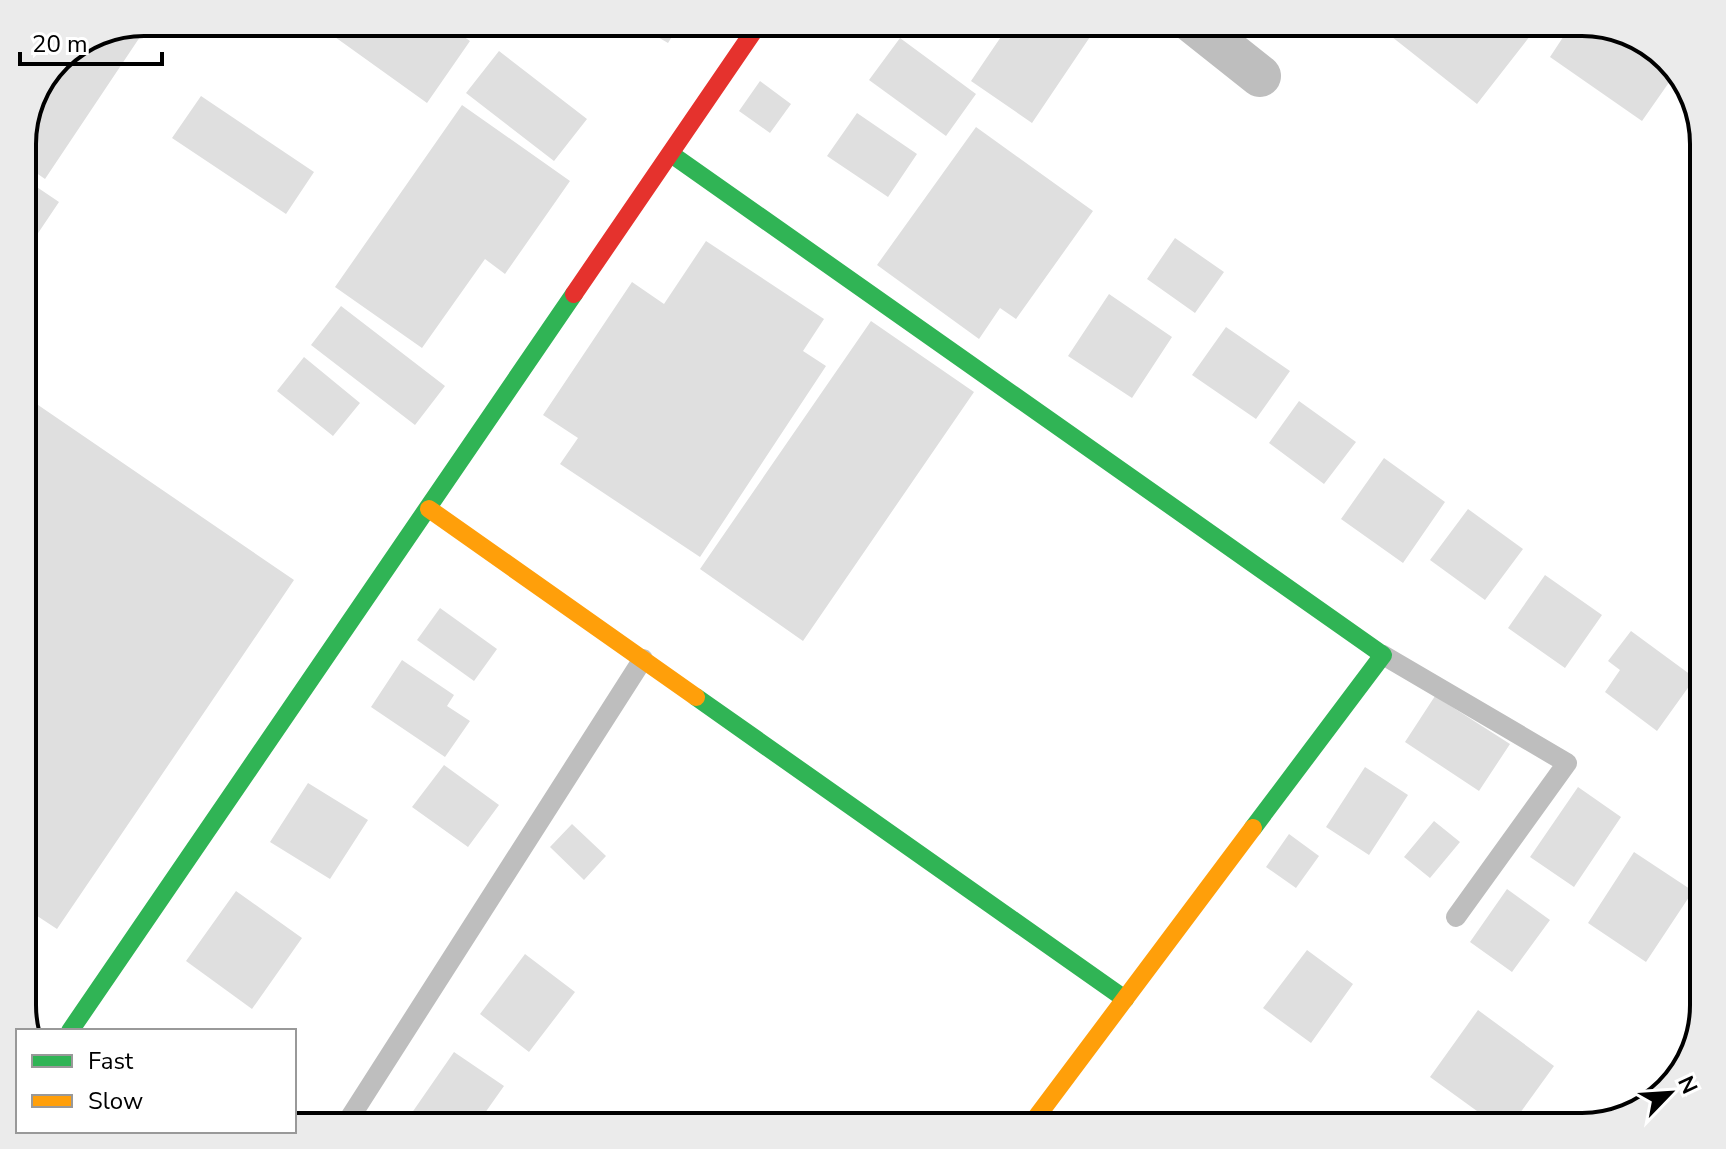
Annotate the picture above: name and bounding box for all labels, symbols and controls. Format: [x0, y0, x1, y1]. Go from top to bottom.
scale bar [20, 16, 162, 66]
text: 20 m [32, 28, 88, 60]
legend [16, 1029, 296, 1133]
text: Fast [88, 1045, 134, 1077]
north arrow [1630, 1053, 1710, 1133]
text: N [1670, 1071, 1704, 1099]
text: Slow [88, 1085, 143, 1117]

